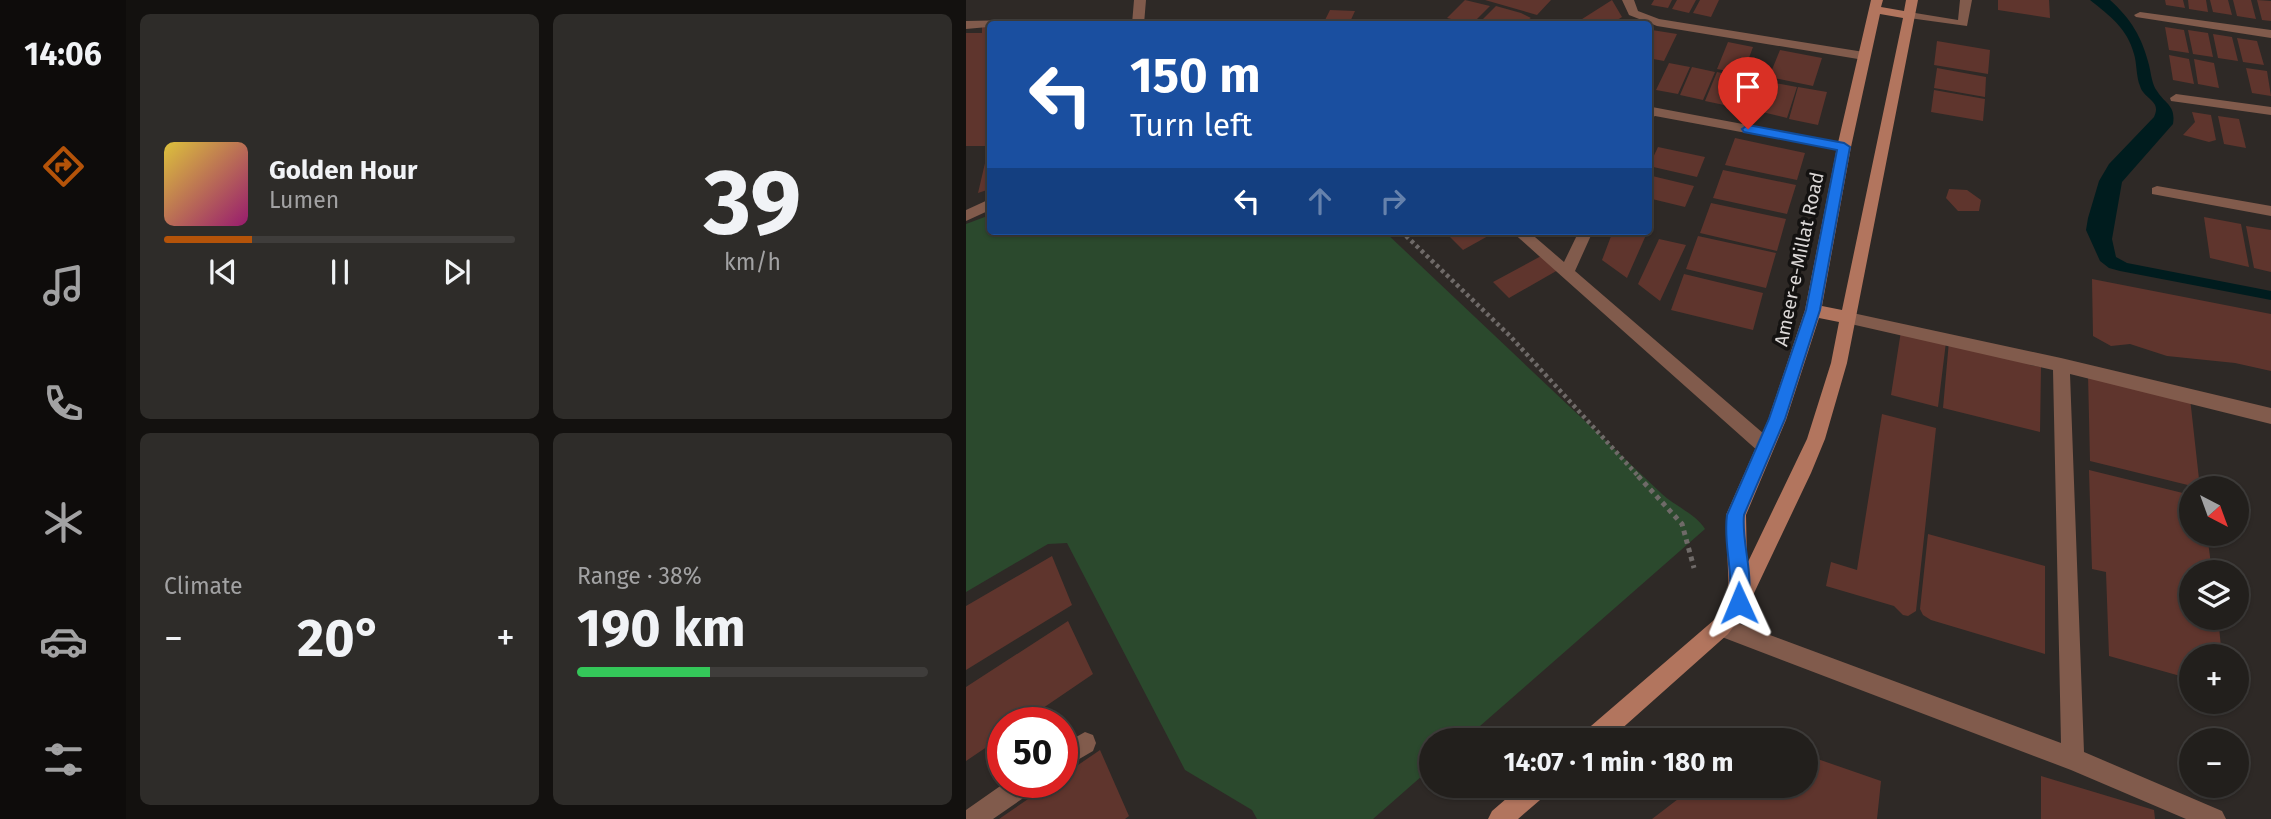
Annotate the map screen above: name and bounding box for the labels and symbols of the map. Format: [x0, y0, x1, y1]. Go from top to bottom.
pin [1718, 57, 1778, 129]
street label: Ameer-e-Millat Road [1769, 170, 1829, 348]
north arrow [2179, 476, 2249, 546]
position arrow [1702, 566, 1776, 640]
speed limit sign: 50 [987, 707, 1078, 798]

